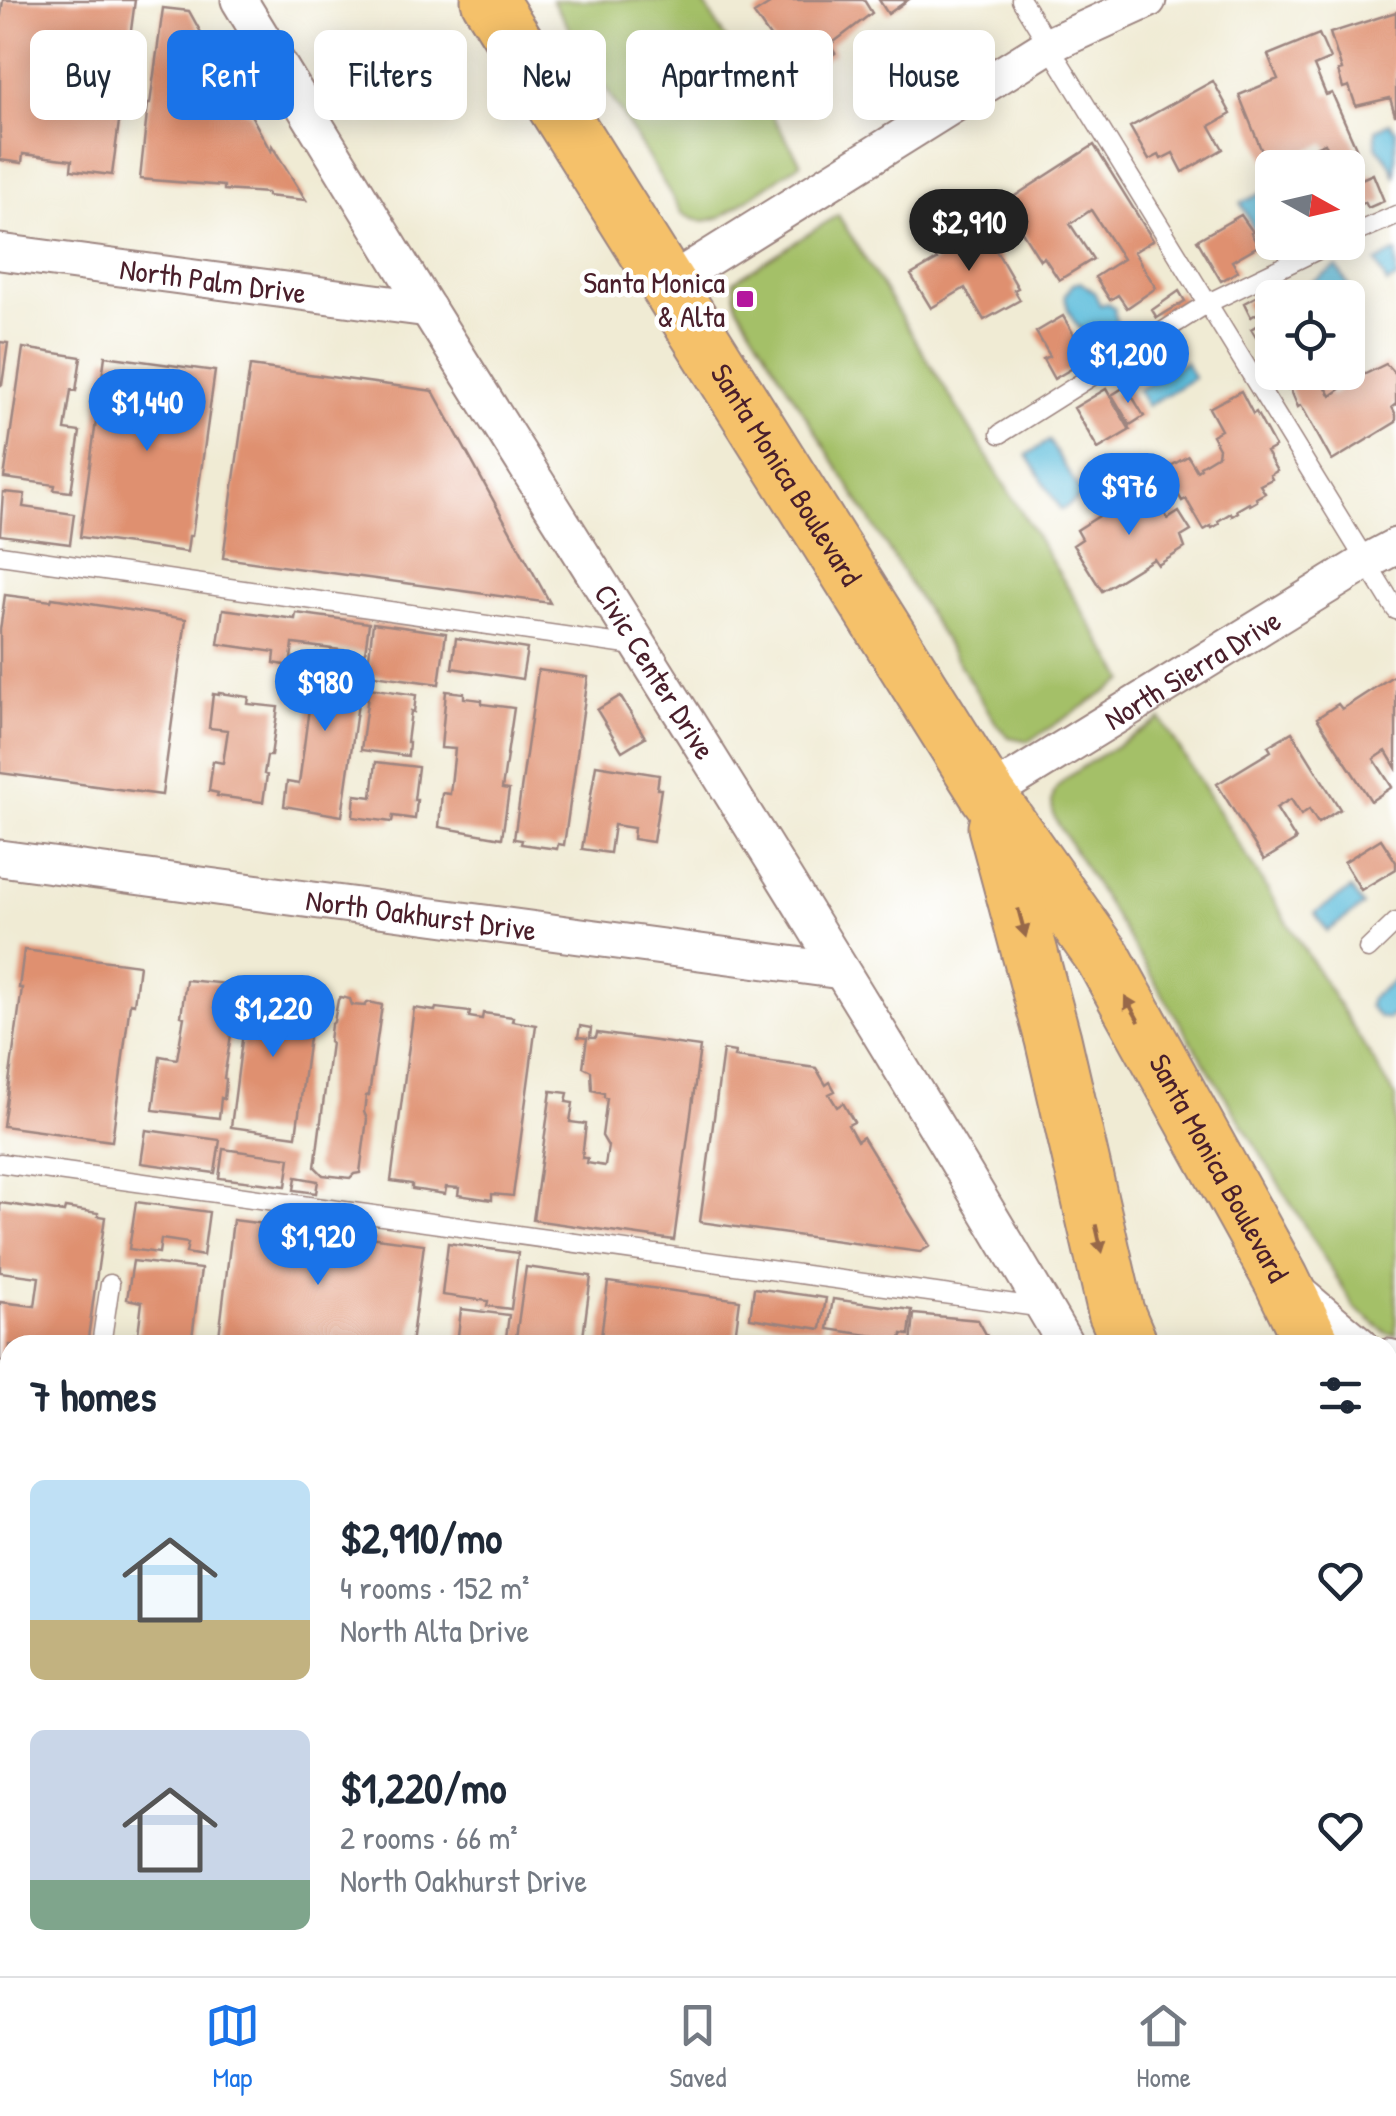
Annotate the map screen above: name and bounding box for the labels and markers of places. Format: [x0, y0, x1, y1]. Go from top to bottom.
pin: $2,910 [888, 189, 1050, 274]
place label: Santa Monica & Alta [583, 262, 725, 336]
marker: Santa Monica & Alta [734, 288, 756, 310]
pin: $1,200 [1047, 321, 1209, 406]
pin: $1,440 [66, 369, 228, 454]
pin: $976 [1070, 453, 1188, 538]
pin: $980 [266, 649, 384, 734]
pin: $1,220 [192, 975, 354, 1060]
pin: $1,920 [237, 1203, 399, 1288]

